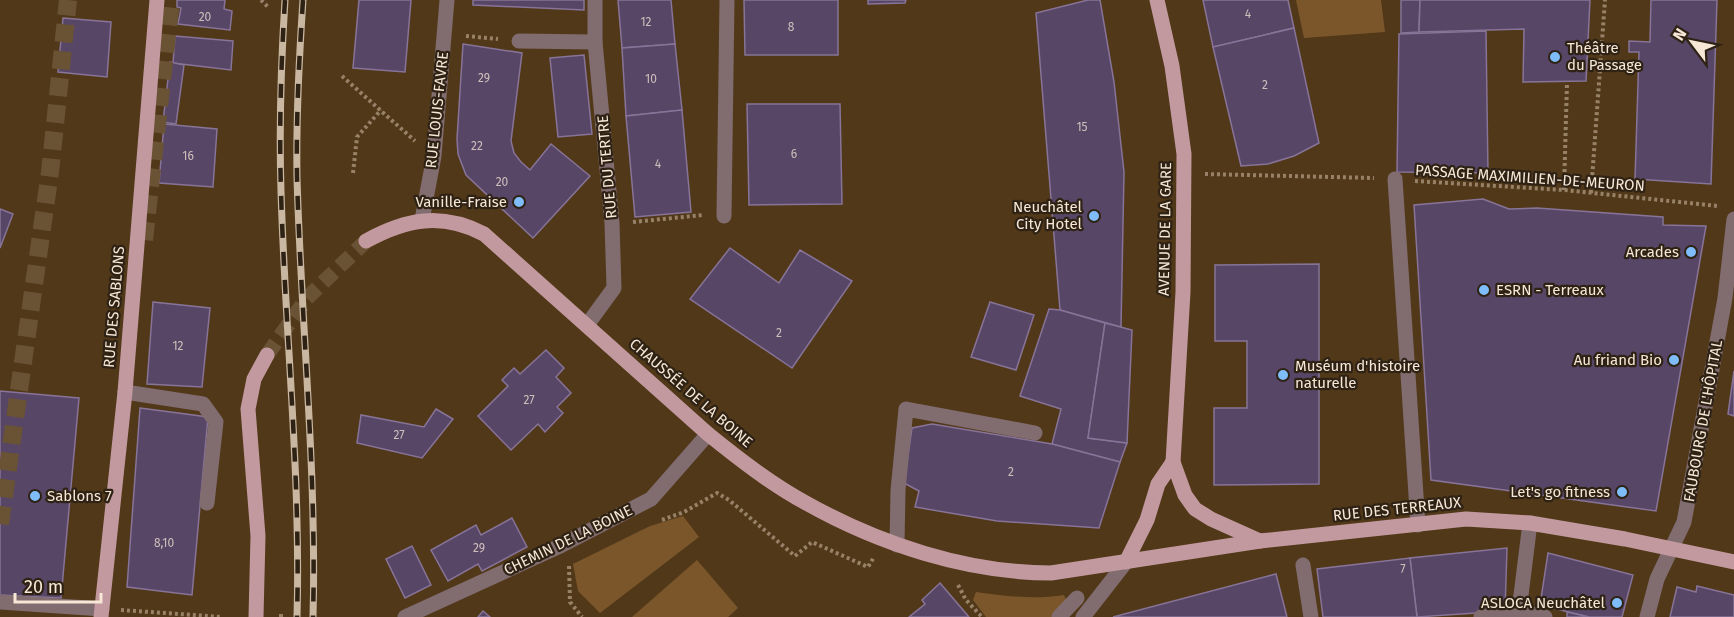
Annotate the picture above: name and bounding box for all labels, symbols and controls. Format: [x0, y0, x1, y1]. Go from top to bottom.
house number: 4 [1245, 7, 1252, 21]
house number: 20 [199, 10, 212, 24]
north arrow [1662, 12, 1722, 72]
house number: 12 [640, 15, 652, 29]
house number: 8 [788, 20, 795, 34]
text: N [1669, 25, 1691, 44]
place label: Théâtre du Passage [1567, 39, 1642, 74]
marker: Théâtre du Passage [1548, 50, 1562, 64]
street label: RUE LOUIS-FAVRE [422, 51, 452, 169]
house number: 29 [478, 71, 490, 85]
house number: 10 [645, 72, 657, 86]
house number: 2 [1262, 78, 1268, 92]
street label: RUE DU TERTRE [594, 114, 620, 220]
house number: 15 [1076, 120, 1088, 134]
house number: 22 [471, 139, 483, 153]
house number: 6 [791, 147, 797, 161]
house number: 16 [182, 149, 194, 163]
house number: 4 [655, 157, 662, 171]
street label: PASSAGE MAXIMILIEN-DE-MEURON [1415, 161, 1645, 195]
street label: AVENUE DE LA GARE [1155, 162, 1175, 296]
house number: 20 [496, 175, 509, 189]
place label: Vanille-Fraise [415, 193, 507, 211]
marker: Vanille-Fraise [512, 195, 526, 209]
place label: Neuchâtel City Hotel [1013, 198, 1083, 233]
marker: Neuchâtel City Hotel [1087, 209, 1101, 223]
place label: Arcades [1626, 243, 1679, 261]
street label: RUE DES SABLONS [100, 245, 128, 369]
marker: Arcades [1684, 245, 1698, 259]
place label: ESRN - Terreaux [1496, 281, 1605, 299]
marker: ESRN - Terreaux [1477, 283, 1491, 297]
house number: 2 [776, 326, 782, 340]
street label: CHAUSSÉE DE LA BOINE [626, 335, 756, 451]
street label: FAUBOURG DE L'HÔPITAL [1680, 338, 1726, 504]
house number: 12 [172, 339, 184, 353]
place label: Au friand Bio [1574, 351, 1662, 369]
marker: Au friand Bio [1667, 353, 1681, 367]
place label: Muséum d'histoire naturelle [1295, 357, 1420, 392]
marker: Muséum d'histoire naturelle [1276, 368, 1290, 382]
house number: 27 [523, 393, 535, 407]
house number: 27 [393, 428, 405, 442]
house number: 2 [1008, 465, 1014, 479]
place label: Let's go fitness [1510, 483, 1610, 501]
marker: Let's go fitness [1615, 485, 1629, 499]
place label: Sablons 7 [47, 487, 112, 505]
marker: Sablons 7 [28, 489, 42, 503]
street label: RUE DES TERREAUX [1332, 493, 1463, 525]
street label: CHEMIN DE LA BOINE [501, 501, 635, 579]
house number: 8,10 [154, 536, 174, 550]
house number: 29 [473, 541, 485, 555]
house number: 7 [1400, 562, 1406, 576]
scale bar [15, 566, 100, 604]
text: 20 m [24, 576, 63, 598]
place label: ASLOCA Neuchâtel [1481, 594, 1606, 612]
marker: ASLOCA Neuchâtel [1610, 596, 1624, 610]

